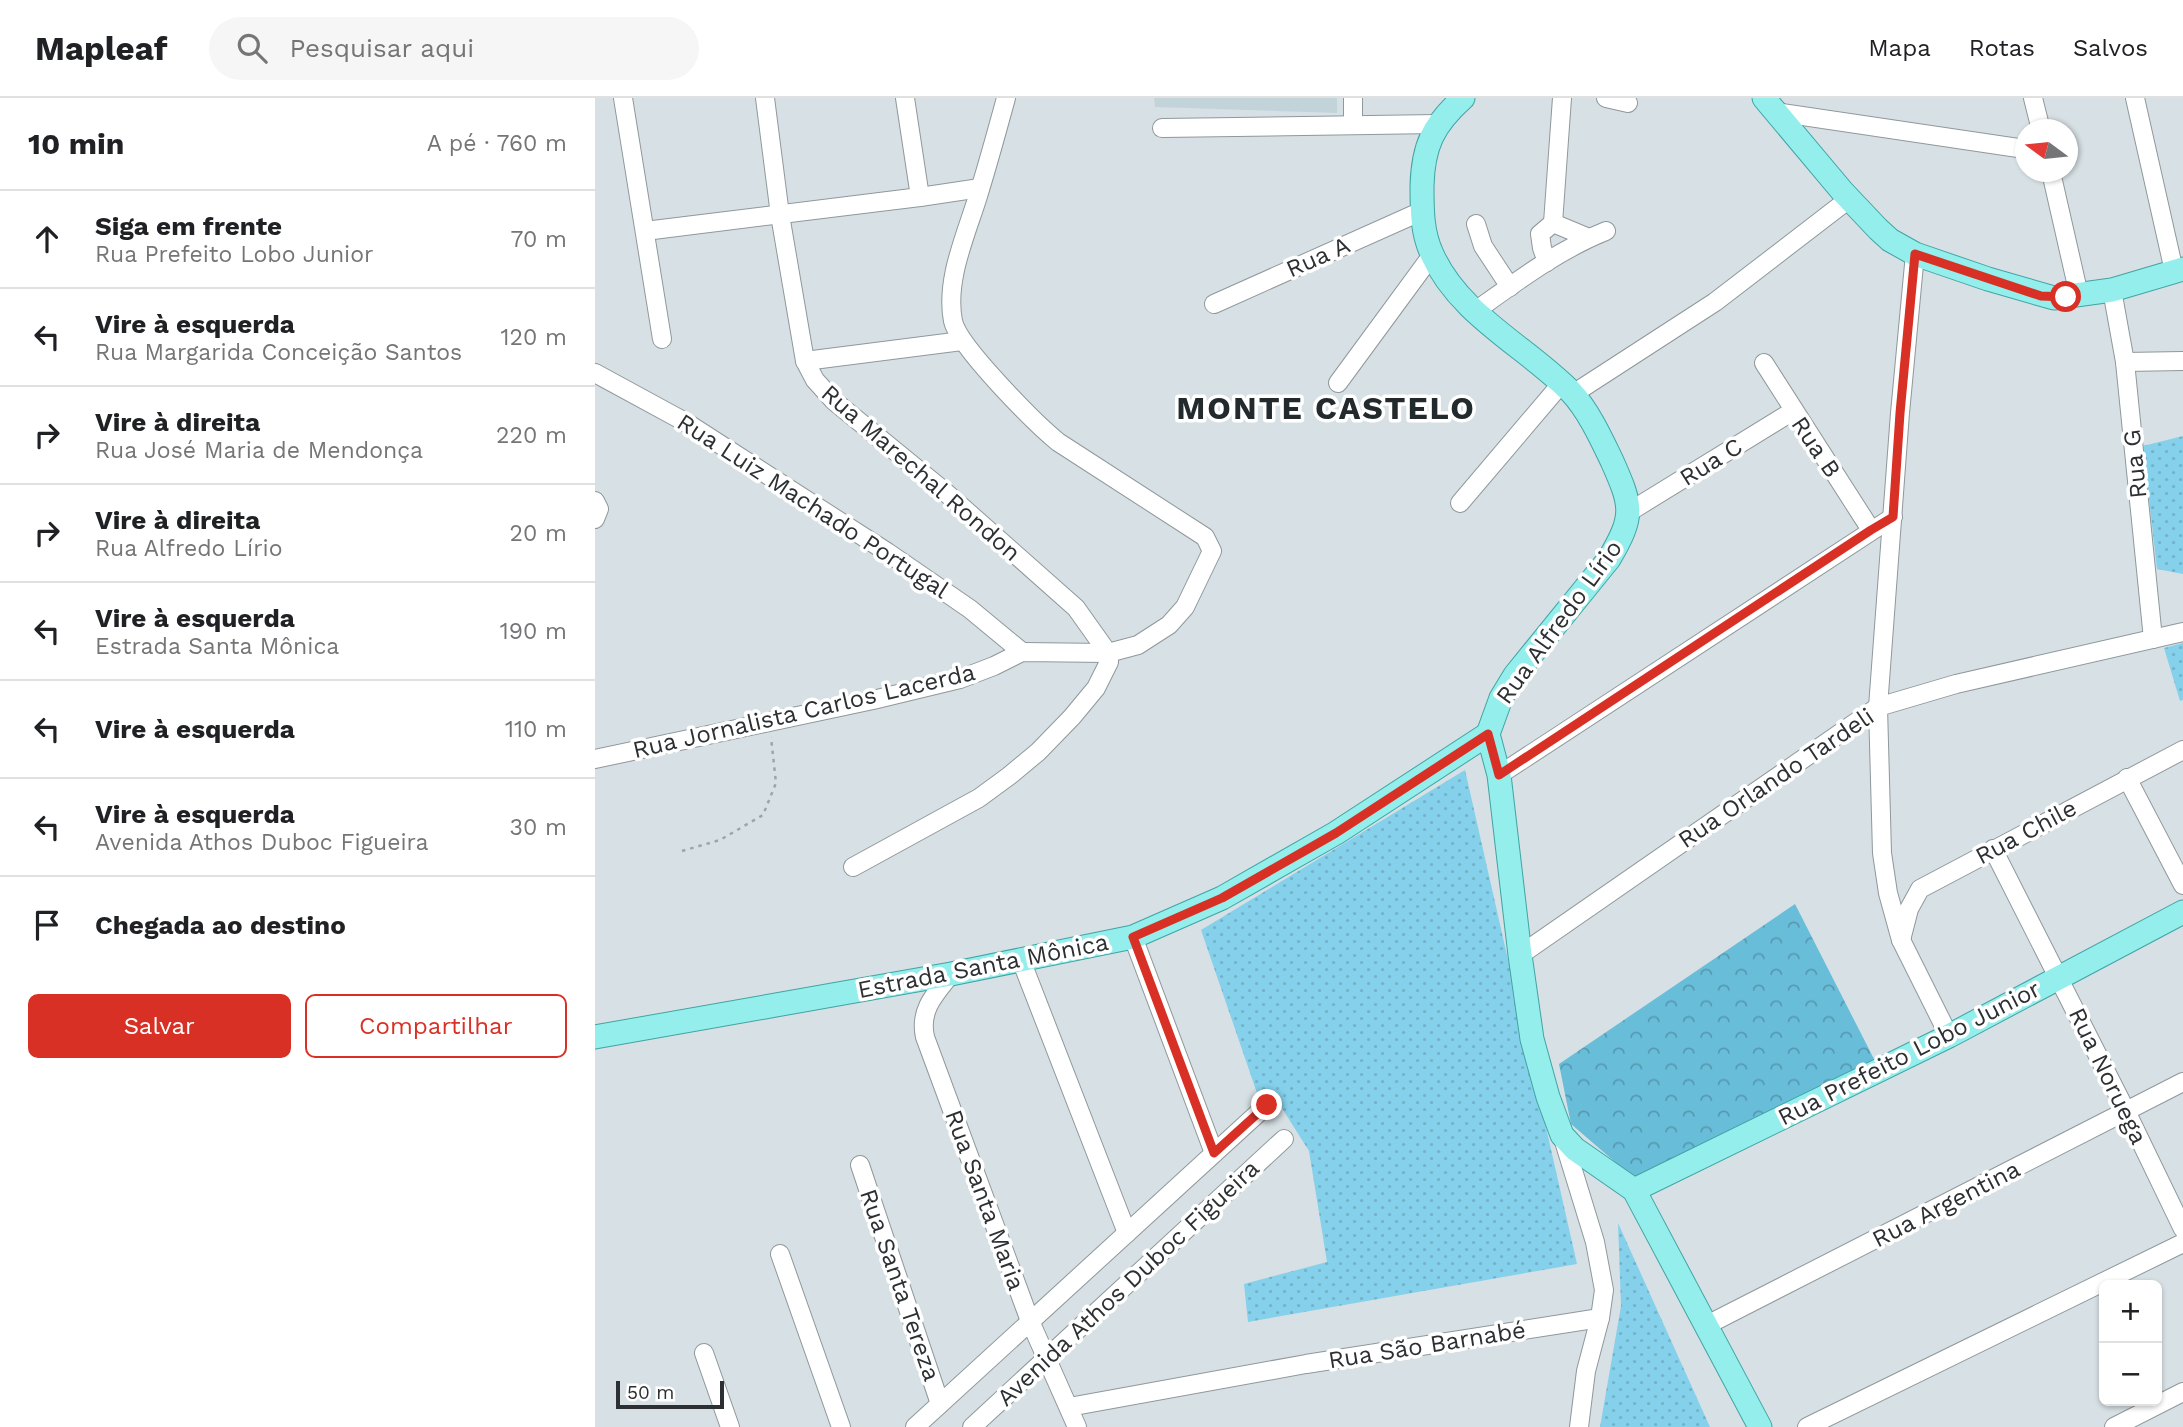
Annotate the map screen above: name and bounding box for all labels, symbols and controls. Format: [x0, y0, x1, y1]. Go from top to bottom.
search box [209, 17, 699, 80]
text: Mapleaf [35, 29, 167, 68]
icon: search [233, 29, 271, 67]
text: Pesquisar aqui [289, 33, 474, 63]
text: Mapa [1868, 34, 1931, 62]
text: Rotas [1969, 34, 2035, 62]
text: Salvos [2073, 34, 2148, 62]
north arrow [2015, 119, 2078, 182]
text: 10 min [28, 126, 124, 161]
text: A pé · 760 m [427, 130, 567, 157]
text: Siga em frente [95, 211, 282, 241]
icon: ahead [28, 220, 66, 258]
text: 70 m [510, 226, 567, 253]
street label: Rua A [1282, 231, 1354, 283]
text: Rua Prefeito Lobo Junior [95, 241, 373, 268]
route start [2050, 281, 2081, 312]
text: Vire à esquerda [95, 309, 295, 339]
icon: left [28, 318, 66, 356]
text: 120 m [501, 324, 567, 351]
text: Rua Margarida Conceição Santos [95, 339, 462, 366]
street label: Rua Marechal Rondon [816, 379, 1026, 567]
district label: MONTE CASTELO [1176, 389, 1476, 427]
text: Vire à direita [95, 407, 260, 437]
street label: Rua Luiz Machado Portugal [672, 408, 954, 605]
street label: Rua B [1786, 411, 1846, 483]
icon: right [28, 416, 66, 454]
text: 220 m [496, 422, 567, 449]
street label: Rua G [2117, 428, 2153, 500]
street label: Rua C [1675, 432, 1747, 492]
text: Rua José Maria de Mendonça [95, 437, 423, 464]
text: Vire à direita [95, 505, 260, 535]
icon: right [28, 514, 66, 552]
text: 20 m [510, 520, 567, 547]
text: Rua Alfredo Lírio [95, 535, 282, 562]
street label: Rua Alfredo Lírio [1490, 535, 1628, 709]
text: Vire à esquerda [95, 603, 295, 633]
icon: left [28, 612, 66, 650]
text: 190 m [500, 618, 567, 645]
text: Estrada Santa Mônica [95, 633, 339, 660]
street label: Rua Jornalista Carlos Lacerda [630, 658, 978, 764]
street label: Rua Orlando Tardeli [1673, 702, 1879, 854]
icon: left [28, 710, 66, 748]
text: Vire à esquerda [95, 714, 295, 744]
text: 110 m [505, 716, 567, 743]
street label: Rua Chile [1971, 794, 2081, 870]
text: Vire à esquerda [95, 799, 295, 829]
icon: left [28, 808, 66, 846]
text: 30 m [510, 814, 567, 841]
text: Avenida Athos Duboc Figueira [95, 829, 429, 856]
icon: arrive [28, 906, 66, 944]
text: Chegada ao destino [95, 910, 346, 940]
street label: Estrada Santa Mônica [855, 928, 1111, 1004]
street label: Rua Prefeito Lobo Junior [1773, 974, 2045, 1131]
button: Salvar [28, 994, 291, 1058]
button: Compartilhar [305, 994, 567, 1058]
street label: Rua Noruega [2063, 1003, 2153, 1149]
route end [1251, 1089, 1282, 1120]
street label: Rua Santa Maria [939, 1106, 1031, 1294]
street label: Avenida Athos Duboc Figueira [991, 1154, 1265, 1412]
street label: Rua Argentina [1867, 1155, 2025, 1253]
street label: Rua Santa Tereza [854, 1185, 946, 1385]
map controls [2099, 1280, 2162, 1406]
button: + [2099, 1280, 2162, 1343]
street label: Rua São Barnabé [1326, 1316, 1528, 1374]
button: − [2099, 1343, 2162, 1406]
scale bar [616, 1378, 725, 1410]
text: 50 m [627, 1381, 674, 1404]

